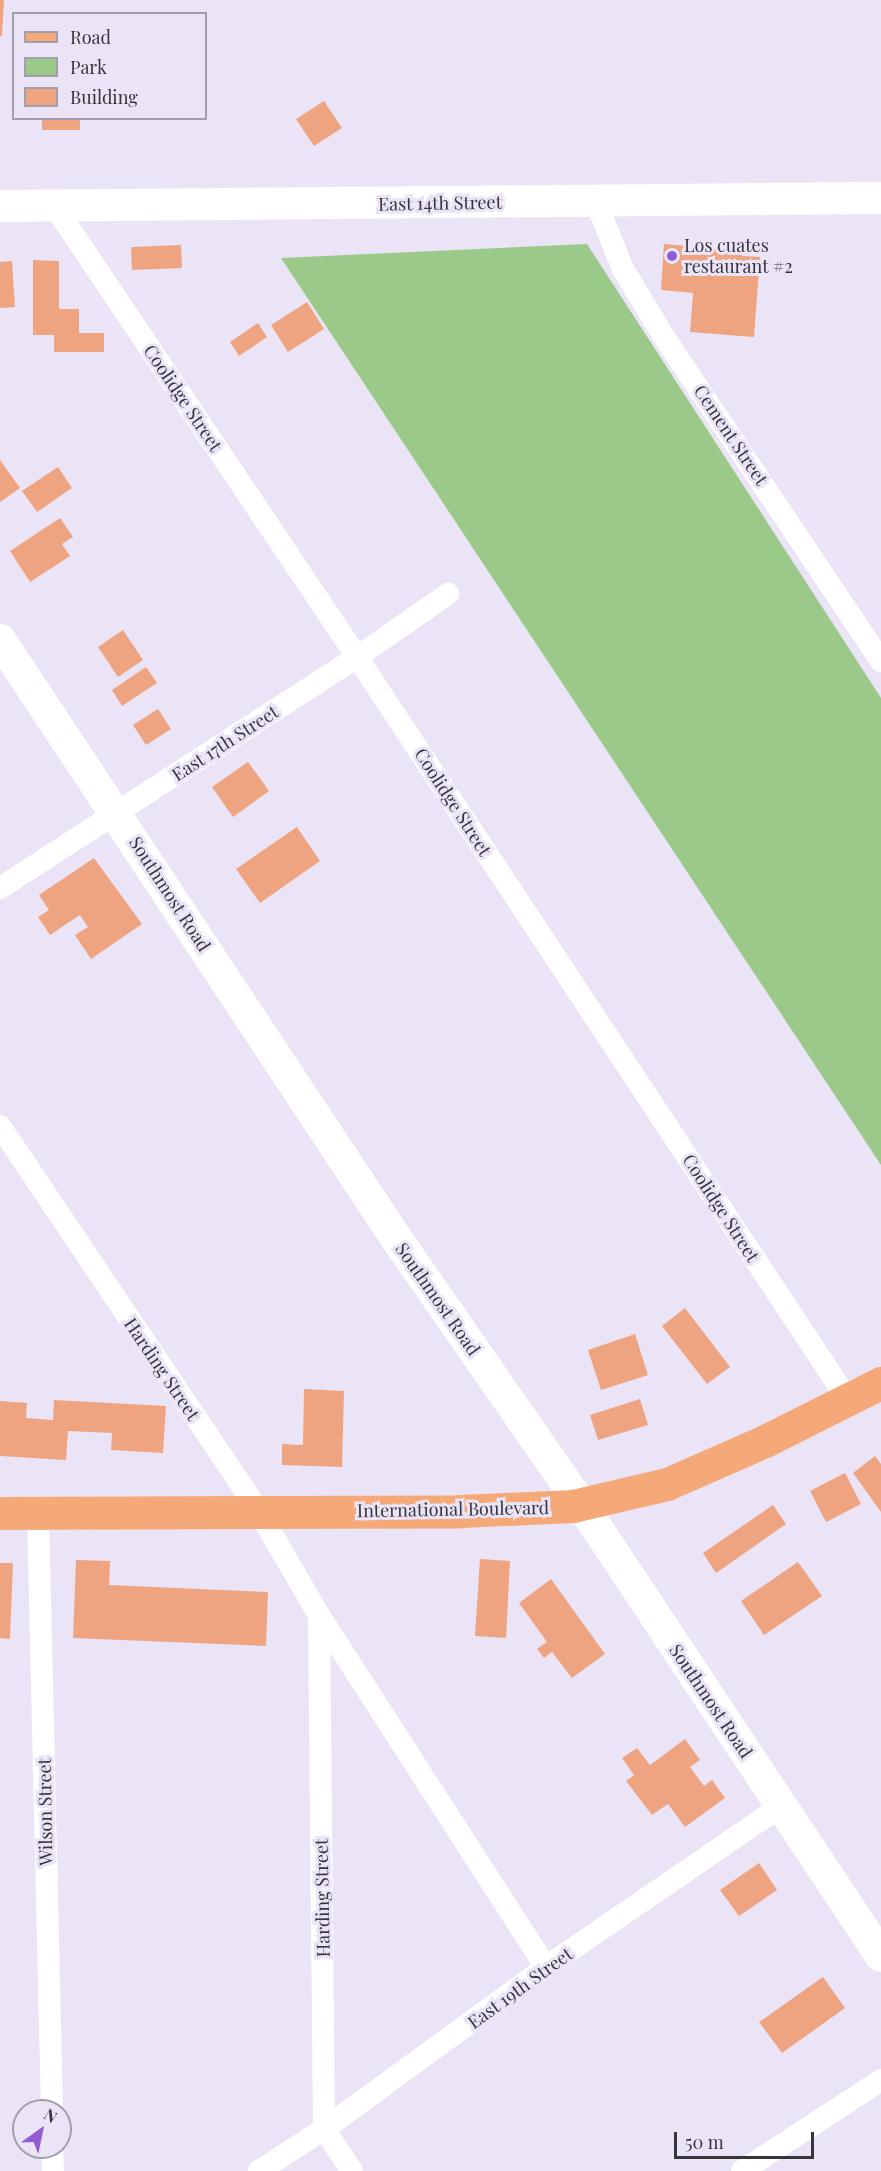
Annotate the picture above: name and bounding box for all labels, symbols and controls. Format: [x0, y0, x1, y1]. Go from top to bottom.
legend [12, 12, 207, 120]
text: Road [70, 25, 111, 49]
text: Park [70, 55, 107, 79]
text: Building [70, 85, 138, 109]
street label: East 14th Street [378, 191, 502, 215]
place label: Los cuates restaurant #2 [684, 235, 793, 278]
marker: Los cuates restaurant #2 [665, 249, 679, 263]
street label: Coolidge Street [139, 341, 227, 455]
street label: Cement Street [689, 381, 773, 489]
street label: East 17th Street [168, 701, 282, 785]
street label: Coolidge Street [410, 744, 496, 860]
street label: Southmost Road [125, 832, 215, 956]
street label: Coolidge Street [678, 1150, 764, 1266]
street label: Southmost Road [391, 1238, 485, 1360]
street label: Harding Street [120, 1314, 204, 1424]
street label: International Boulevard [357, 1497, 549, 1521]
street label: Southmost Road [665, 1640, 757, 1762]
street label: Wilson Street [33, 1758, 57, 1866]
street label: Harding Street [310, 1838, 334, 1958]
street label: East 19th Street [463, 1943, 577, 2033]
north arrow [12, 2099, 72, 2159]
text: N [40, 2103, 62, 2127]
scale bar [677, 2120, 816, 2158]
text: 50 m [685, 2130, 724, 2154]

